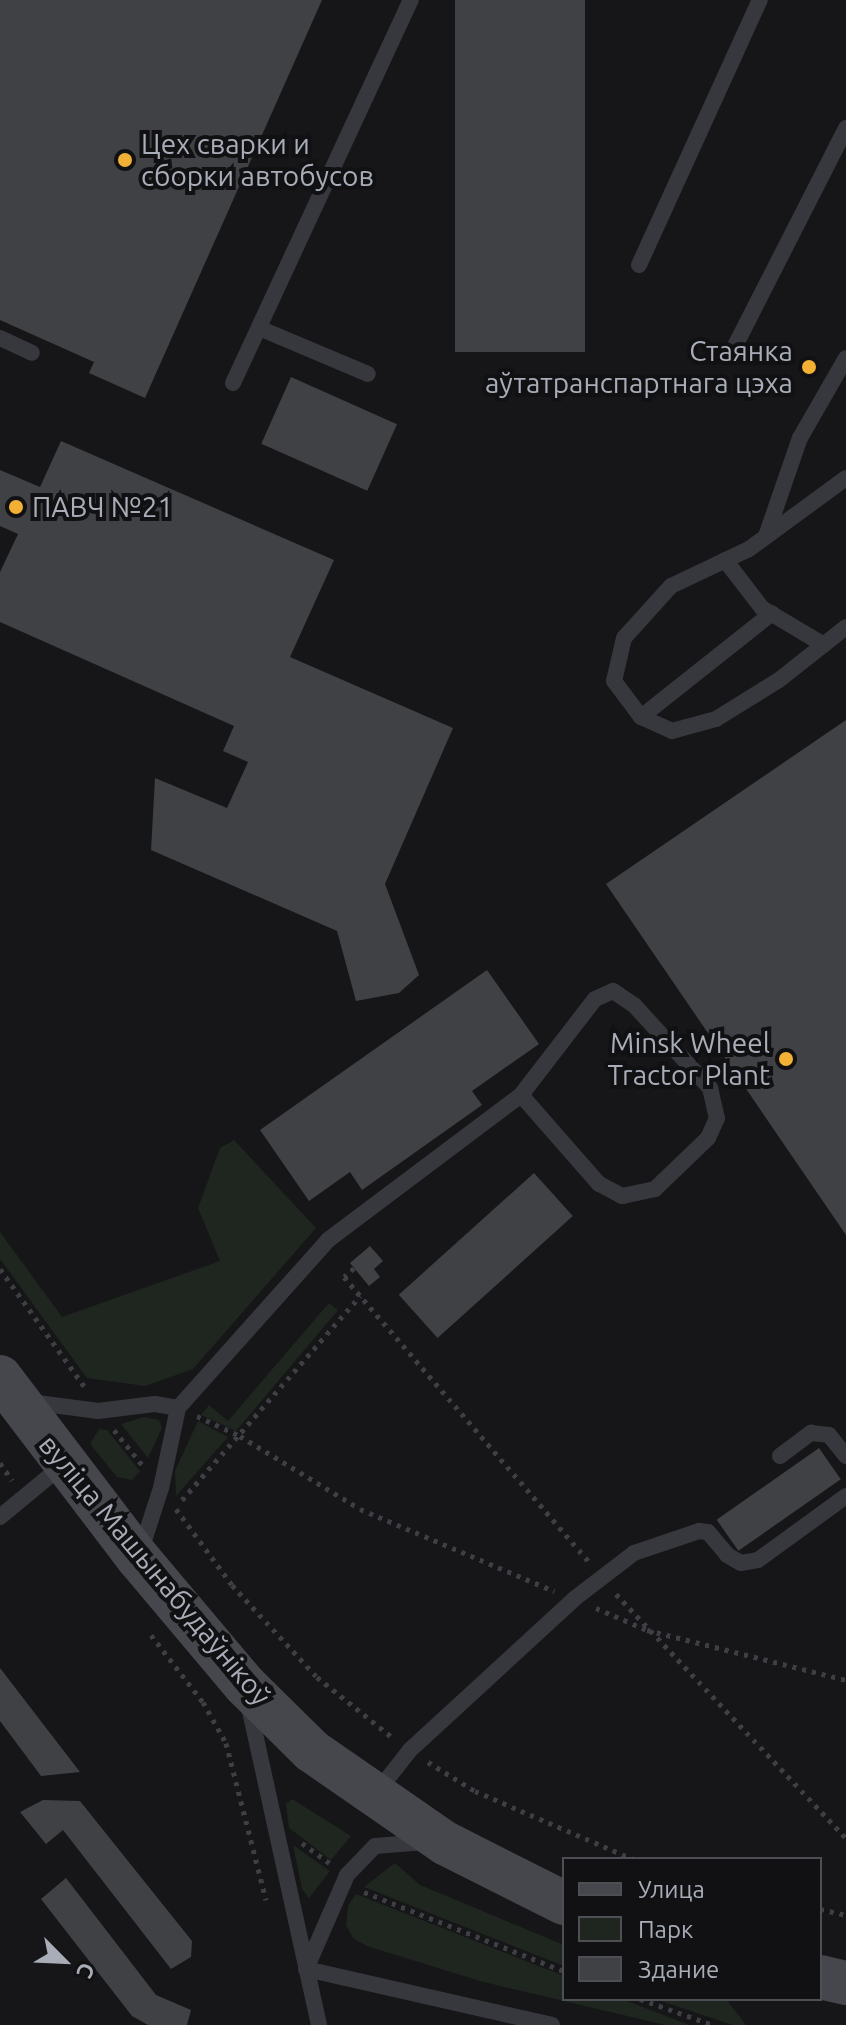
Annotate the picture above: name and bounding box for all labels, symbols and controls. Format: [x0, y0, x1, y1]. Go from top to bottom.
place label: Цех сварки и сборки автобусов [141, 127, 374, 193]
marker: Цех сварки и сборки автобусов [116, 151, 134, 169]
place label: Стаянка аўтатранспартнага цэха [485, 334, 793, 400]
marker: Стаянка аўтатранспартнага цэха [800, 358, 818, 376]
place label: ПАВЧ №21 [32, 490, 173, 524]
marker: ПАВЧ №21 [7, 498, 25, 516]
place label: Minsk Wheel Tractor Plant [608, 1026, 770, 1092]
marker: Minsk Wheel Tractor Plant [777, 1050, 795, 1068]
street label: вуліца Машынабудаўнікоў [32, 1428, 278, 1712]
legend [562, 1857, 822, 2001]
text: Улица [638, 1876, 705, 1903]
text: Парк [638, 1916, 693, 1943]
north arrow [24, 1921, 104, 2001]
text: Здание [638, 1956, 719, 1983]
text: С [72, 1959, 101, 1982]

